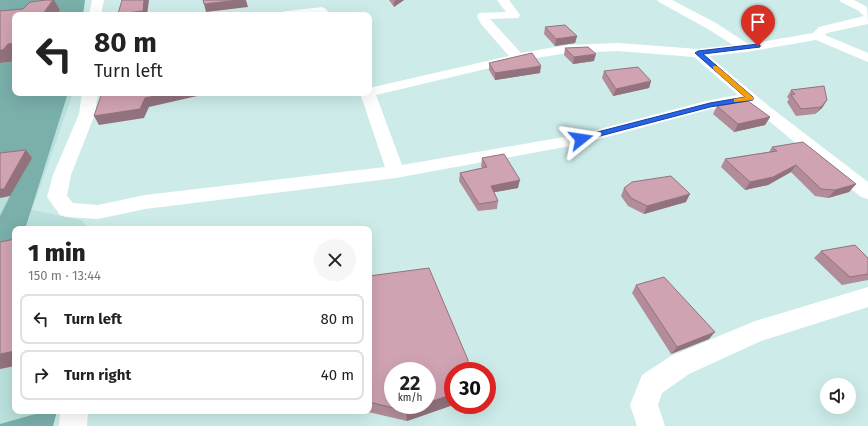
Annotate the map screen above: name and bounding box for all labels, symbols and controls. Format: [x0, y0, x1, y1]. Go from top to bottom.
pin [741, 5, 775, 46]
icon: arrive [747, 11, 769, 33]
text: 80 m [94, 26, 157, 59]
icon: left [28, 28, 80, 80]
text: Turn left [94, 60, 163, 82]
position arrow [560, 118, 602, 160]
text: 1 min [28, 239, 86, 267]
button: close [314, 239, 356, 281]
text: 150 m · 13:44 [28, 268, 101, 283]
icon: left [30, 308, 52, 330]
text: Turn left [64, 310, 122, 328]
text: 80 m [321, 310, 354, 328]
speed limit sign: 30 [444, 362, 496, 414]
icon: right [30, 364, 52, 386]
text: Turn right [64, 366, 131, 384]
text: 40 m [321, 366, 354, 384]
text: 22 [400, 371, 420, 395]
map controls [820, 378, 856, 414]
button: sound [820, 378, 856, 414]
text: km/h [398, 392, 422, 404]

